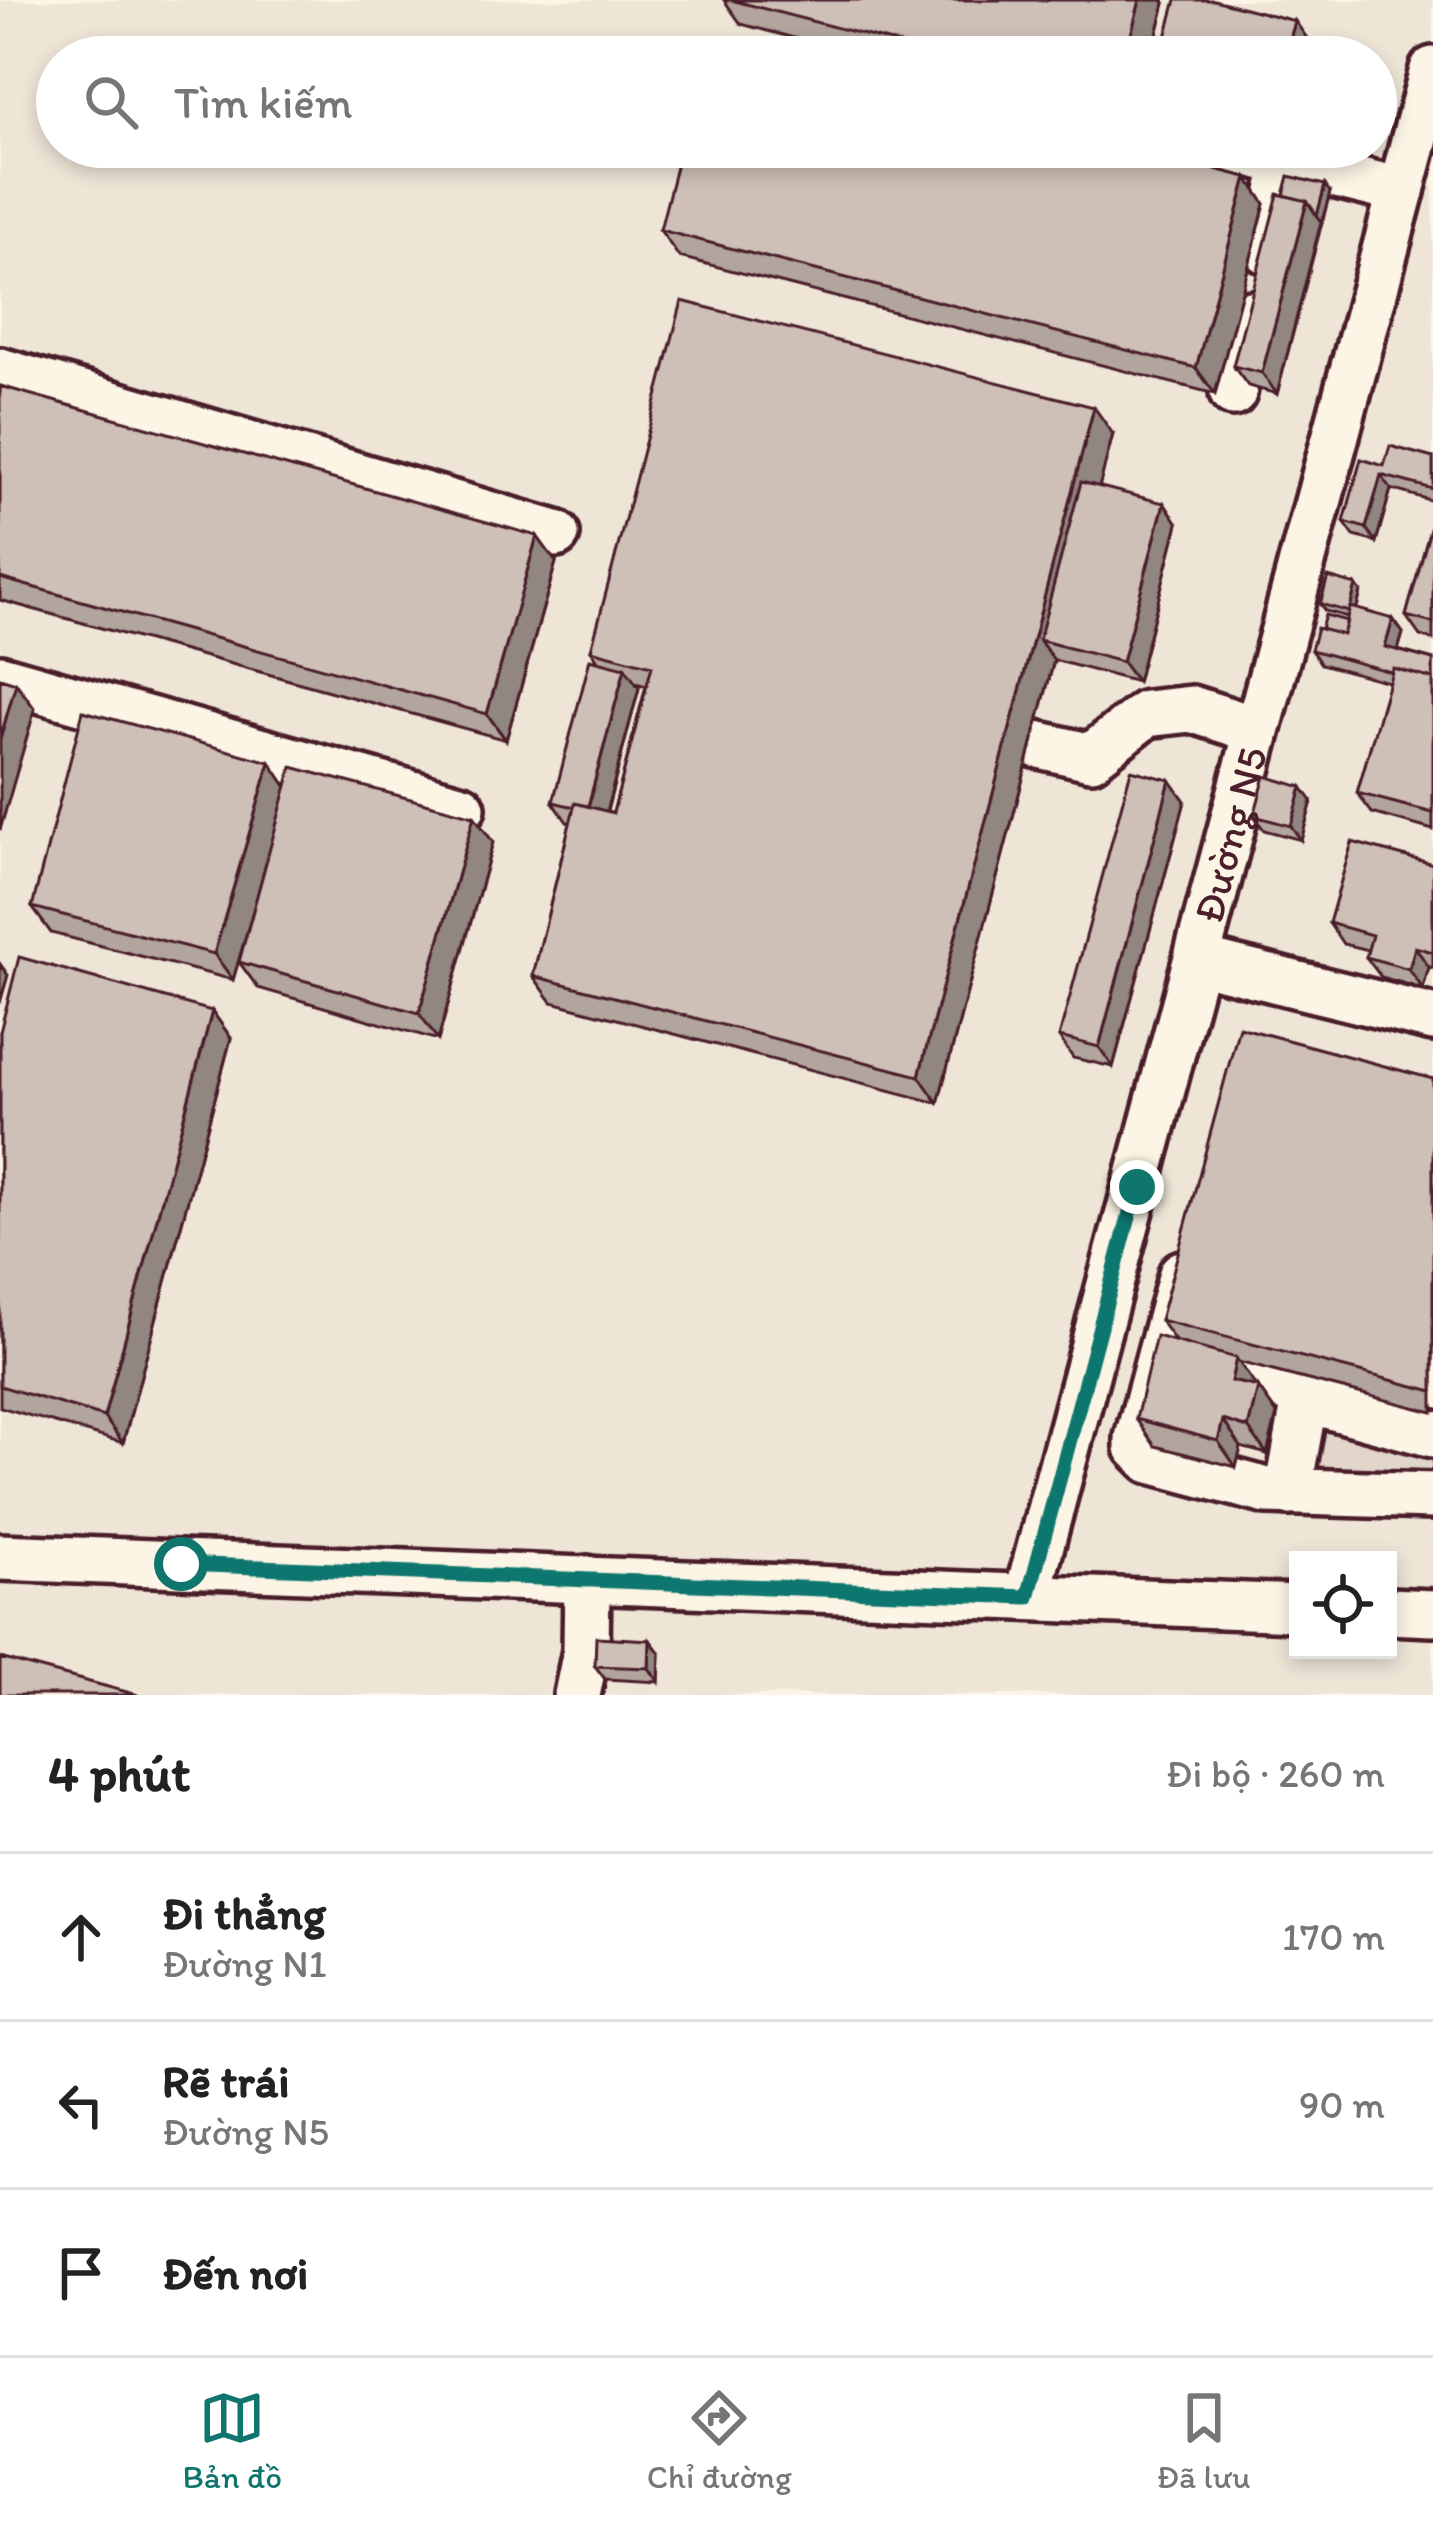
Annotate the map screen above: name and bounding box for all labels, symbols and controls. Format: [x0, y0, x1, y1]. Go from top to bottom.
search box [36, 36, 1397, 168]
icon: search [78, 69, 144, 135]
text: Tìm kiếm [174, 75, 353, 129]
street label: Đường N5 [1182, 741, 1277, 928]
route end [1110, 1160, 1164, 1214]
route start [154, 1537, 208, 1591]
map controls [1289, 1551, 1397, 1659]
button: locate [1289, 1551, 1397, 1659]
text: 4 phút [48, 1743, 191, 1804]
text: Đi bộ · 260 m [1166, 1750, 1385, 1797]
text: Đi thẳng [162, 1886, 326, 1940]
icon: ahead [48, 1904, 114, 1970]
text: 170 m [1282, 1913, 1385, 1960]
text: Đường N1 [162, 1940, 327, 1987]
text: Rẽ trái [162, 2054, 290, 2108]
icon: left [48, 2072, 114, 2138]
text: 90 m [1299, 2081, 1385, 2128]
text: Đường N5 [162, 2108, 329, 2155]
icon: arrive [48, 2240, 114, 2306]
text: Đến nơi [162, 2246, 308, 2300]
tab: Bản đồ [182, 2385, 282, 2496]
tab: Chỉ đường [647, 2385, 792, 2496]
tab: Đã lưu [1157, 2385, 1251, 2496]

